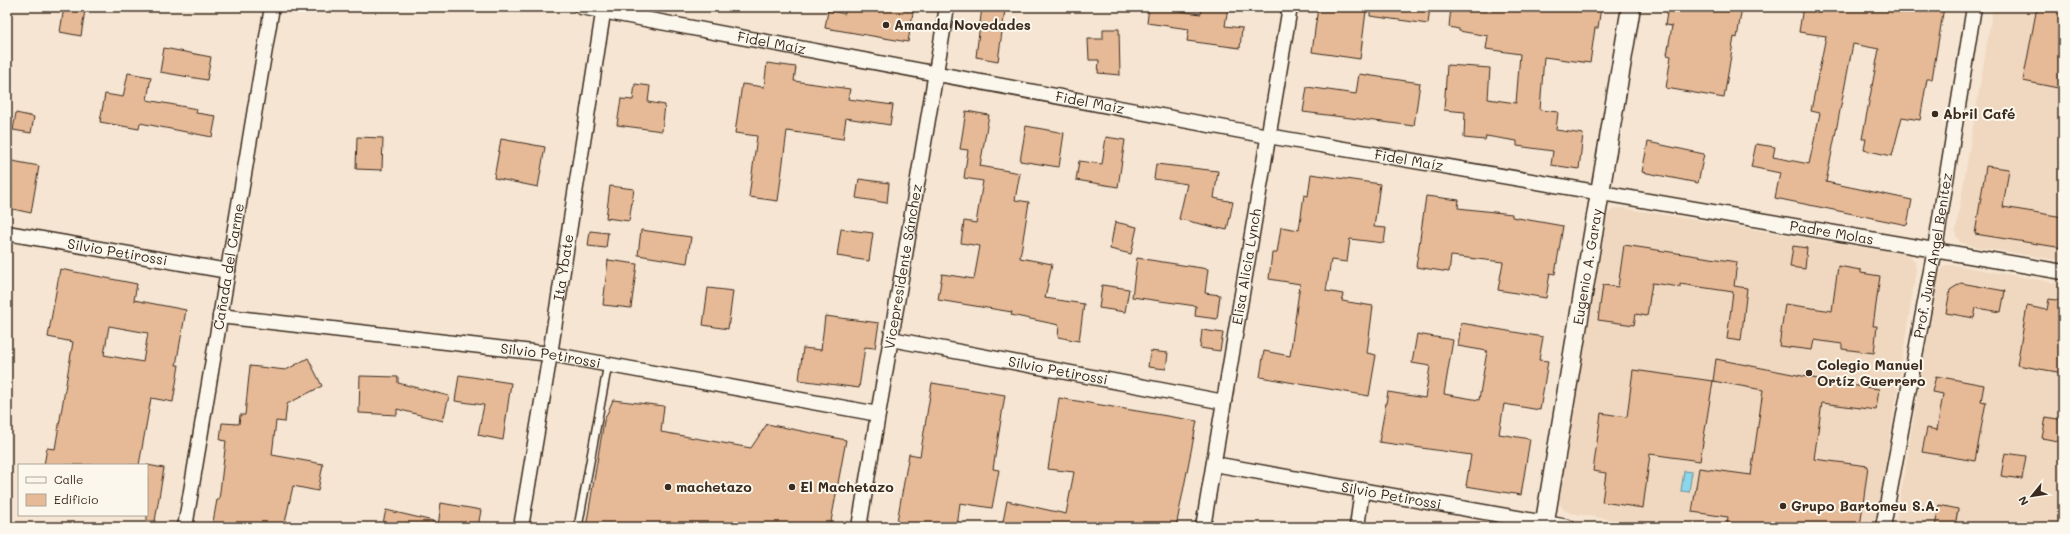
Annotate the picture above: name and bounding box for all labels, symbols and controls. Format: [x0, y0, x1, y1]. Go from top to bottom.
place label: Amanda Novedades [894, 15, 1031, 34]
marker: Amanda Novedades [881, 20, 891, 30]
street label: Fidel Maíz [736, 27, 808, 58]
street label: Fidel Maíz [1054, 86, 1126, 118]
place label: Abril Café [1943, 104, 2015, 123]
marker: Abril Café [1930, 109, 1940, 119]
street label: Fidel Maíz [1373, 144, 1445, 175]
street label: Prof. Juan Angel Benitez [1908, 171, 1956, 340]
street label: Vicepresidente Sánchez [879, 182, 926, 351]
street label: Cañada del Carme [208, 202, 248, 331]
street label: Elisa Alicia Lynch [1227, 207, 1265, 326]
street label: Eugenio A. Garay [1568, 207, 1606, 326]
street label: Padre Molas [1788, 215, 1875, 248]
street label: Ita Ybate [548, 233, 578, 302]
street label: Silvio Petirossi [66, 234, 169, 269]
street label: Silvio Petirossi [500, 338, 602, 372]
street label: Silvio Petirossi [1007, 351, 1110, 389]
place label: Colegio Manuel Ortíz Guerrero [1817, 355, 1926, 390]
marker: Colegio Manuel Ortíz Guerrero [1804, 368, 1814, 378]
legend [18, 464, 148, 516]
text: Calle [54, 471, 84, 487]
north arrow [2012, 476, 2052, 516]
place label: machetazo [676, 477, 752, 496]
place label: El Machetazo [800, 477, 894, 496]
street label: Silvio Petirossi [1340, 477, 1443, 513]
marker: machetazo [663, 482, 673, 492]
marker: El Machetazo [787, 482, 797, 492]
text: Edificio [54, 491, 98, 507]
text: N [2014, 494, 2031, 509]
place label: Grupo Bartomeu S.A. [1791, 496, 1939, 515]
marker: Grupo Bartomeu S.A. [1778, 501, 1788, 511]

